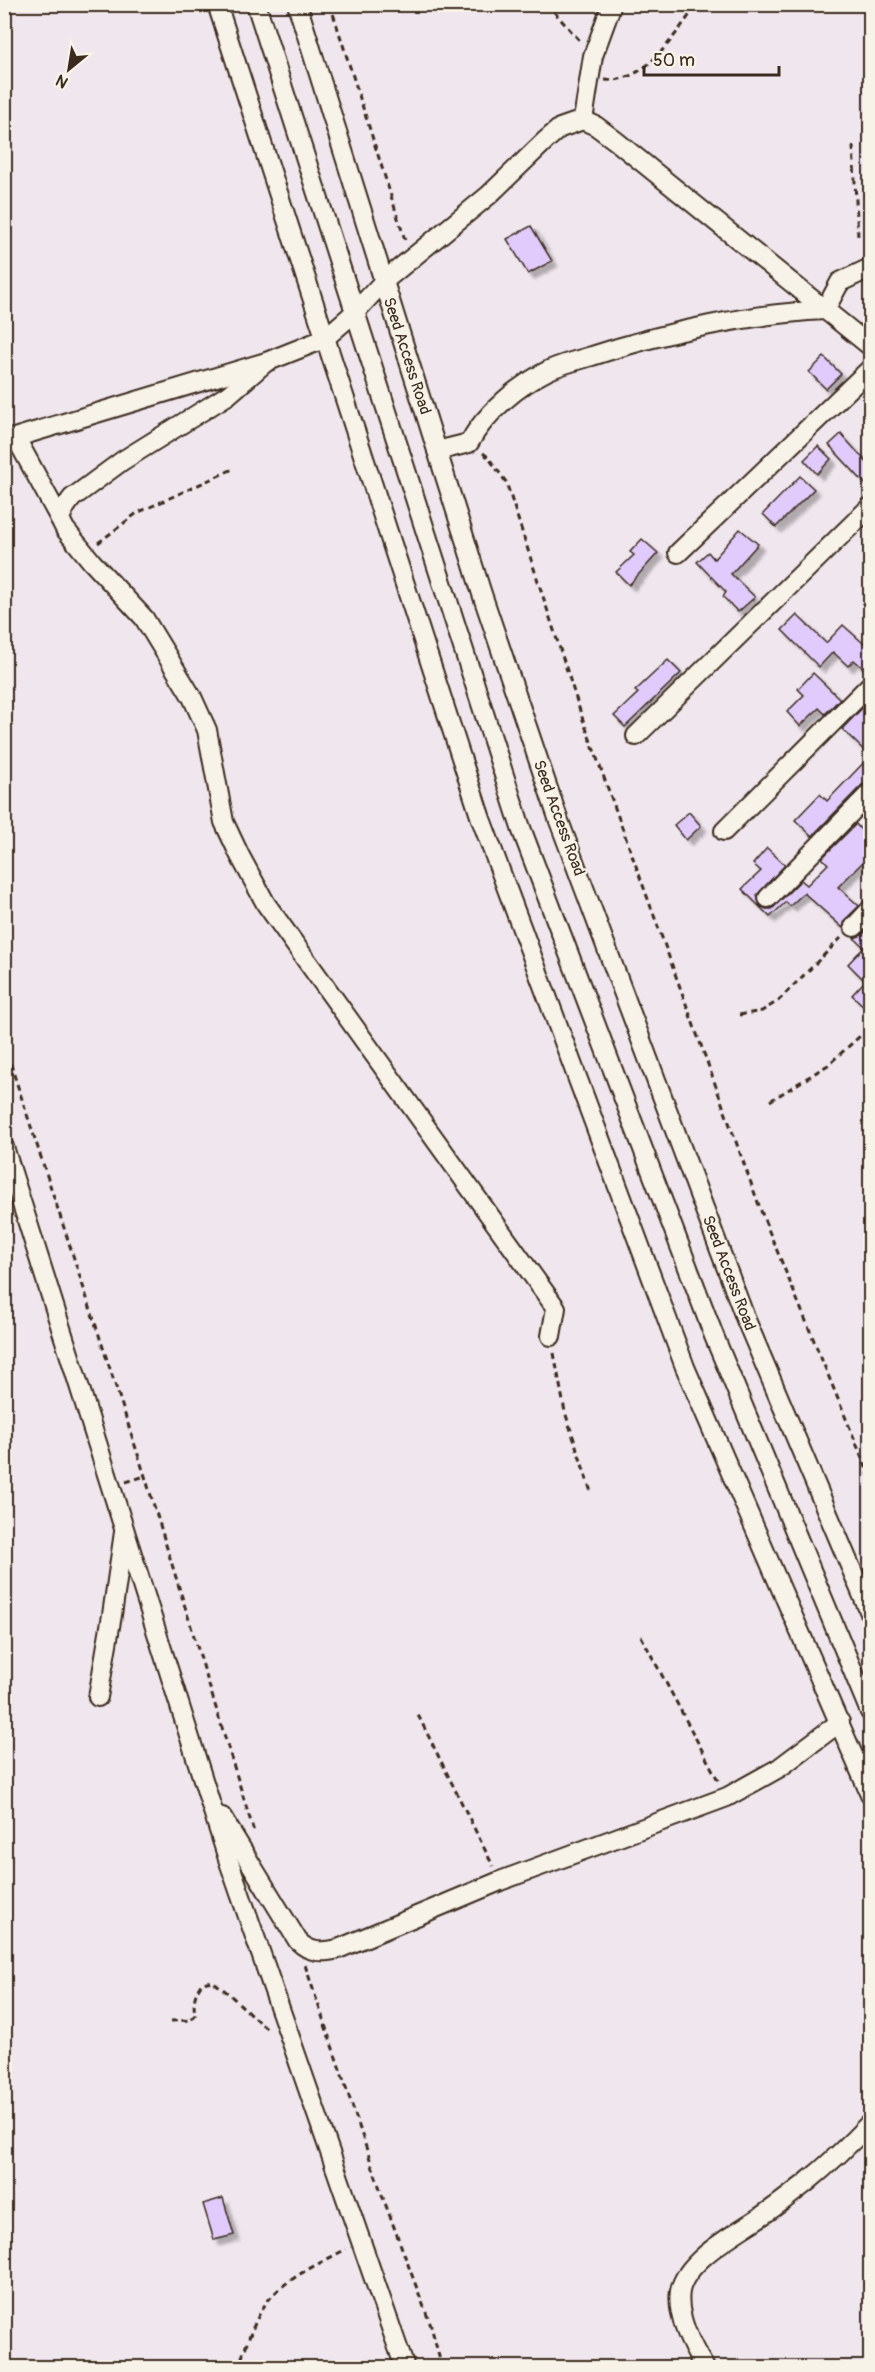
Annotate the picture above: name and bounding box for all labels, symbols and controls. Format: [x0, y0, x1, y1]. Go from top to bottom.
north arrow [39, 39, 99, 99]
scale bar [644, 39, 779, 77]
text: 50 m [653, 49, 695, 72]
text: N [52, 70, 72, 92]
street label: Seed Access Road [379, 295, 435, 417]
street label: Seed Access Road [529, 757, 589, 879]
street label: Seed Access Road [698, 1213, 760, 1333]

